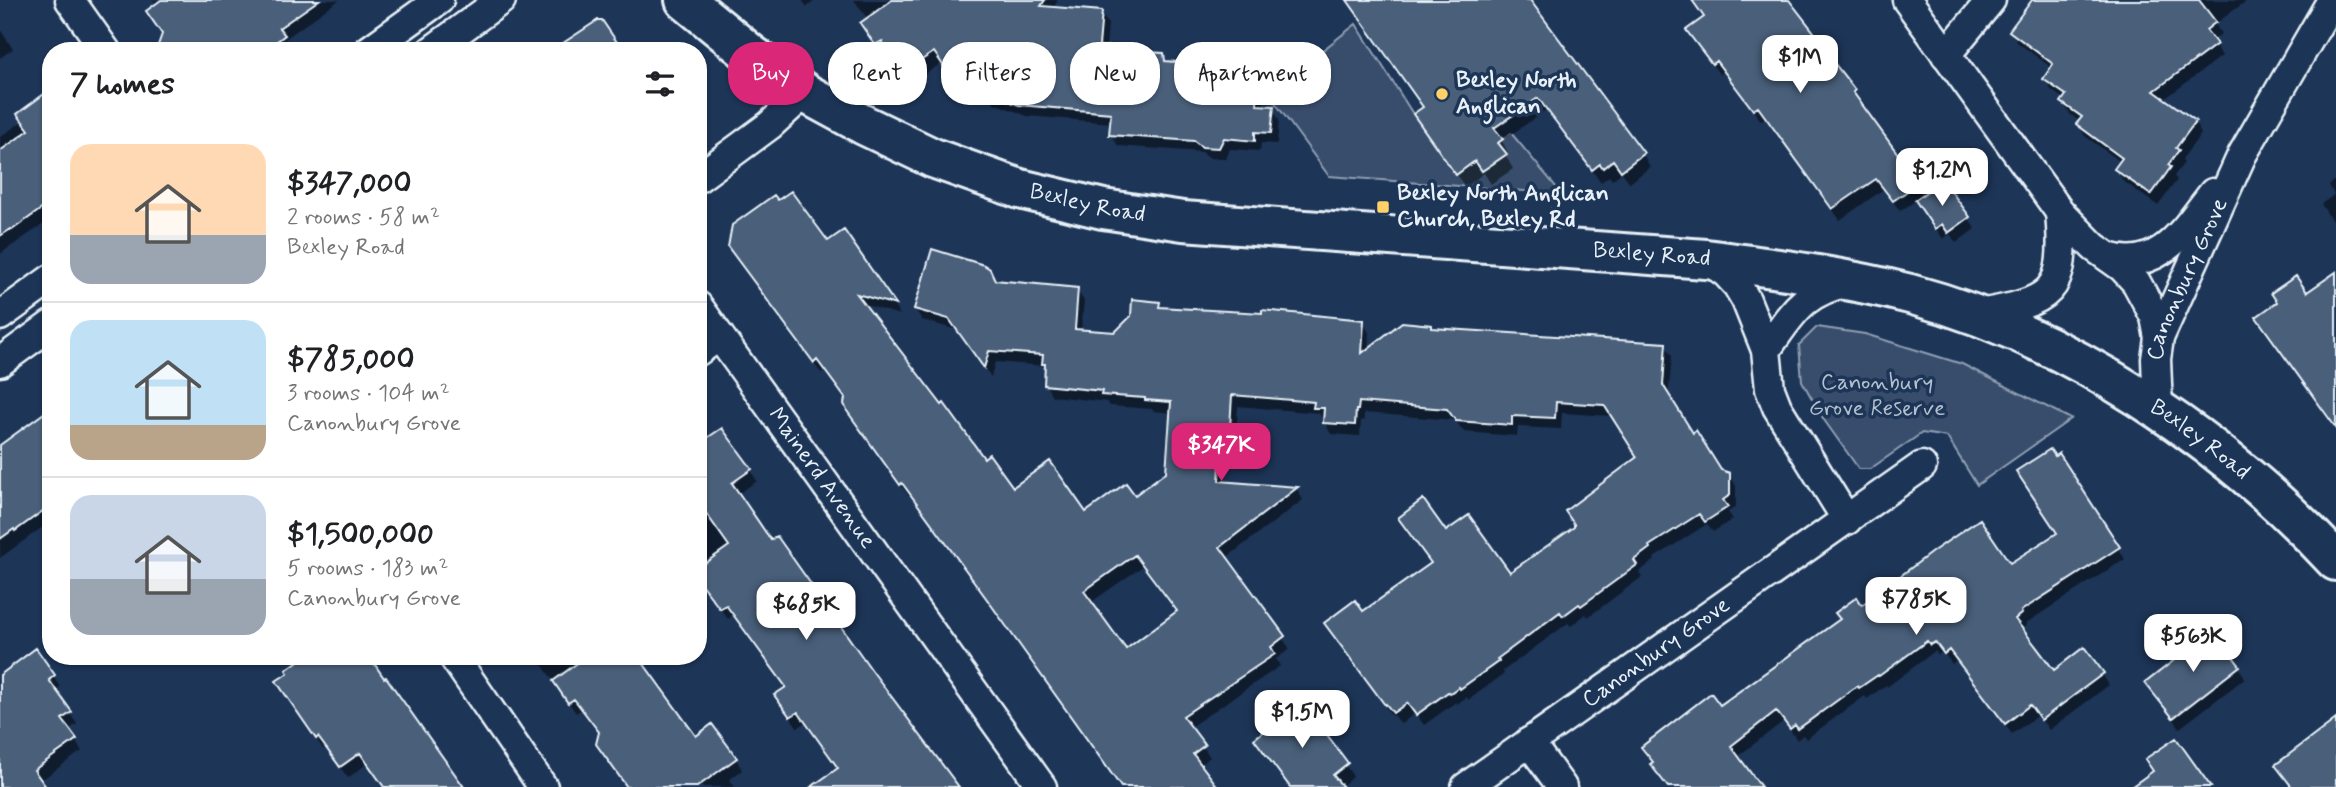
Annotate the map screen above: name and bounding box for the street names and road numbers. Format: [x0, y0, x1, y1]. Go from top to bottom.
street label: Bexley Road [1026, 177, 1147, 230]
street label: Canonbury Grove [2141, 194, 2235, 362]
street label: Bexley Road [1592, 236, 1711, 274]
street label: Bexley Road [2144, 393, 2256, 487]
street label: Mainerd Avenue [761, 402, 882, 555]
street label: Canonbury Grove [1577, 591, 1736, 715]

